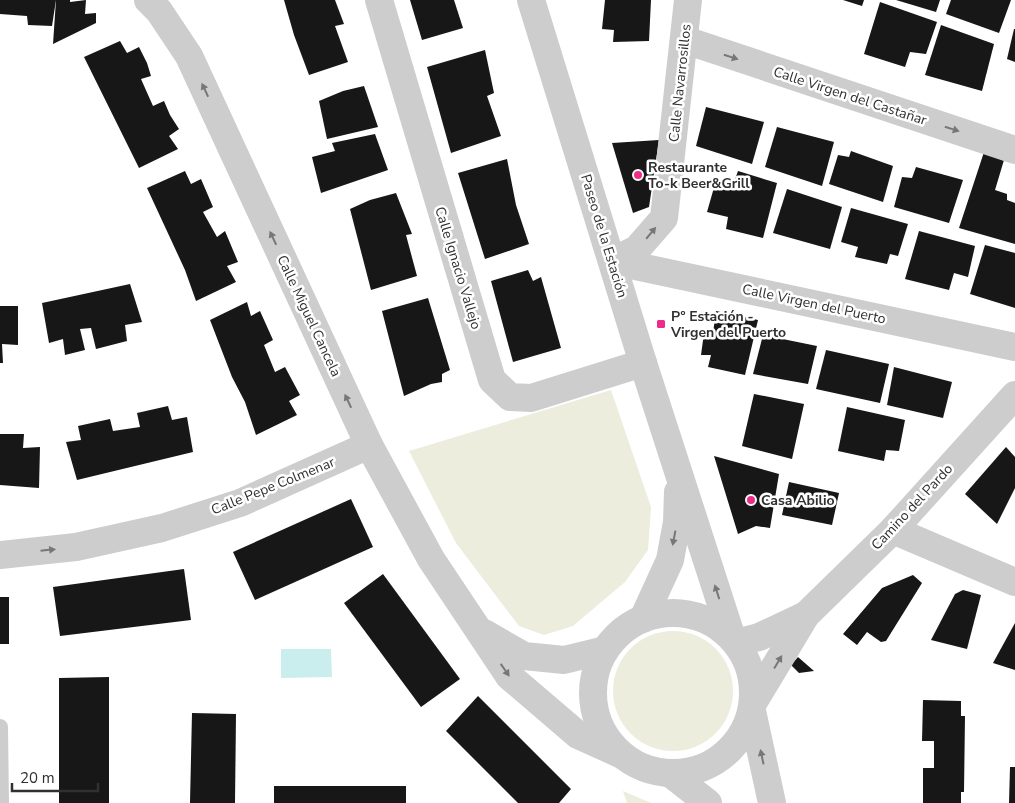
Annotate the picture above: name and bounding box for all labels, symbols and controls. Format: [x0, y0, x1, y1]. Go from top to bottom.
street label: Calle Navarrosillos [664, 23, 696, 143]
one-way arrow [724, 53, 739, 61]
street label: Calle Virgen del Castañar [771, 62, 929, 130]
one-way arrow [201, 83, 209, 97]
one-way arrow [945, 125, 960, 133]
place label: Restaurante To-k Beer&Grill [648, 158, 750, 193]
marker: Restaurante To-k Beer&Grill [632, 169, 644, 181]
street label: Paseo de la Estación [576, 172, 632, 300]
street label: Calle Ignacio Vallejo [430, 204, 486, 332]
one-way arrow [645, 227, 656, 239]
one-way arrow [268, 231, 276, 245]
street label: Calle Miguel Cancela [272, 252, 346, 380]
street label: Calle Virgen del Puerto [740, 279, 888, 329]
place label: Pº Estación - Virgen del Puerto [670, 307, 786, 342]
marker: Pº Estación - Virgen del Puerto [655, 318, 667, 330]
one-way arrow [344, 394, 352, 408]
street label: Calle Pepe Colmenar [208, 453, 338, 519]
street label: Camino del Pardo [867, 460, 957, 554]
place label: Casa Abilio [761, 491, 835, 510]
marker: Casa Abilio [745, 494, 757, 506]
one-way arrow [670, 530, 678, 546]
one-way arrow [41, 546, 57, 554]
one-way arrow [712, 584, 720, 599]
one-way arrow [773, 655, 782, 668]
one-way arrow [500, 663, 510, 677]
one-way arrow [758, 749, 766, 764]
scale bar [12, 760, 99, 792]
text: 20 m [20, 768, 55, 788]

